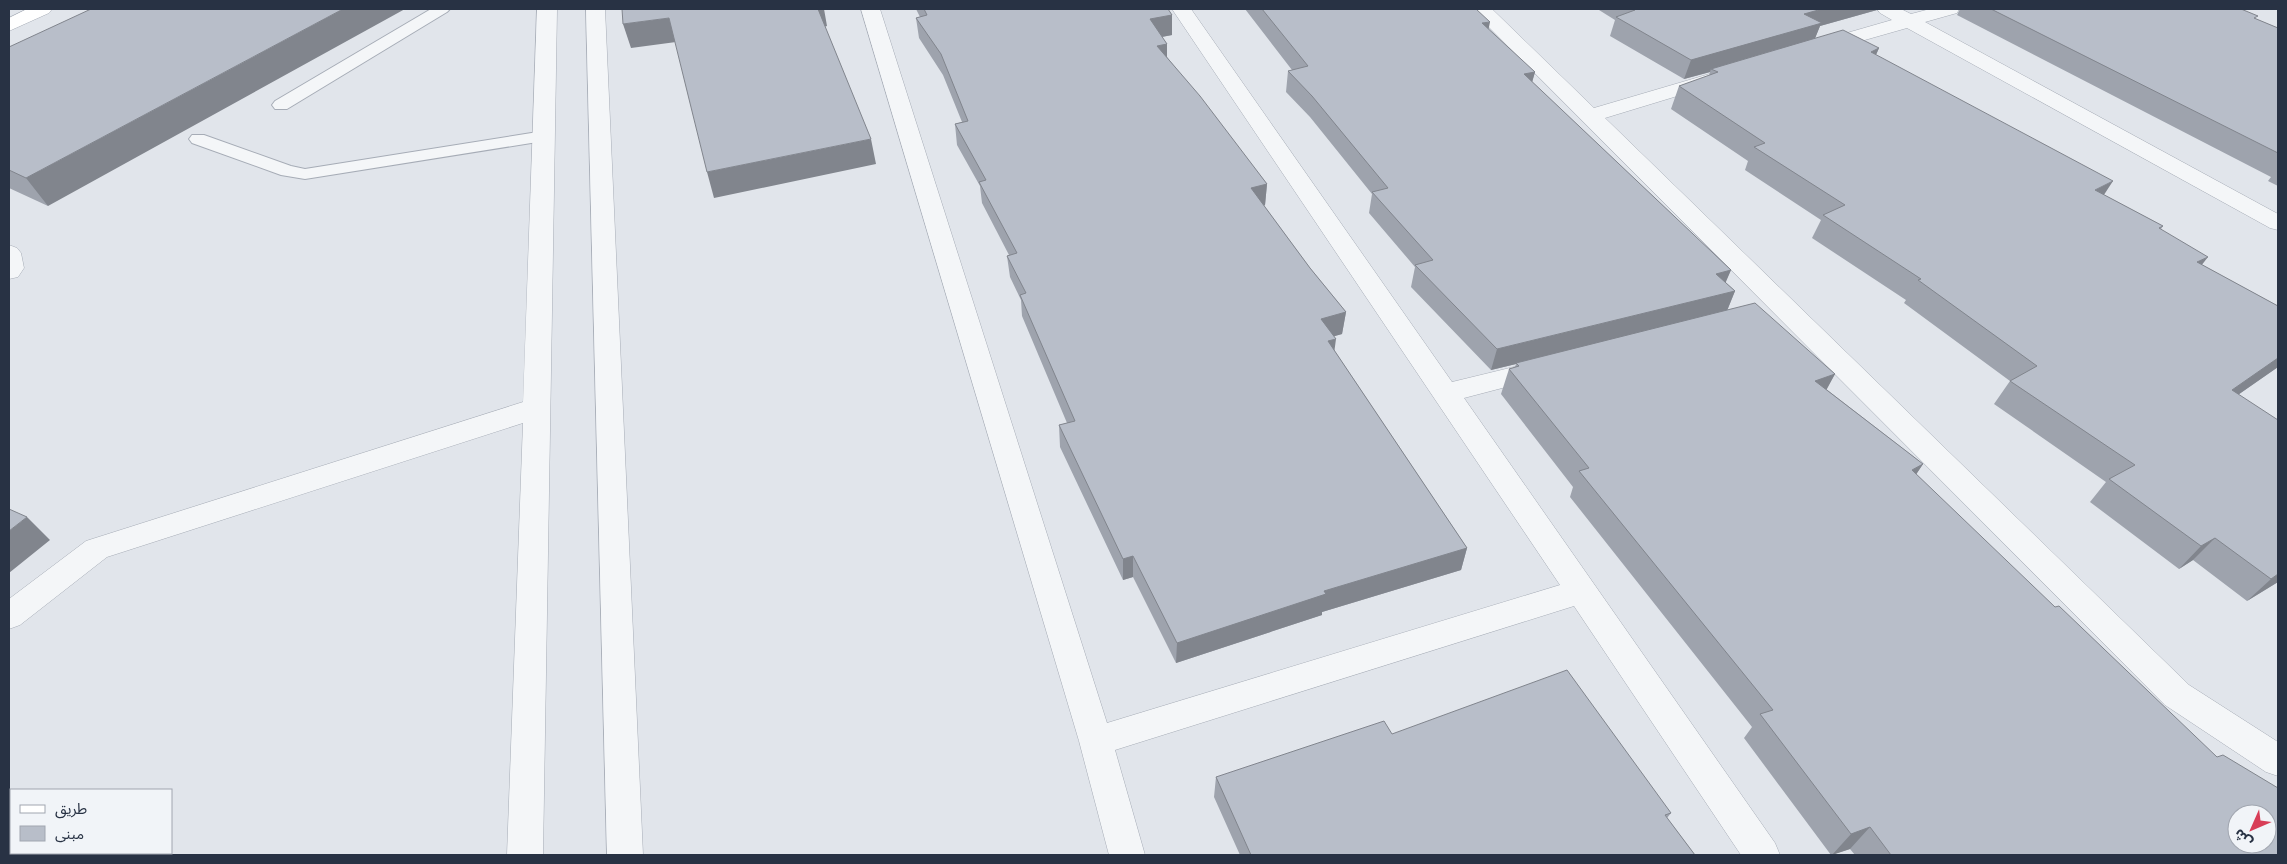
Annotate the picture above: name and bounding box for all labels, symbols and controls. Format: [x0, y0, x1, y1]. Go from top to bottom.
legend [10, 789, 172, 854]
text: طريق [55, 800, 87, 819]
north arrow [2227, 804, 2277, 854]
text: مبنى [55, 825, 84, 843]
text: ش [2230, 826, 2255, 851]

